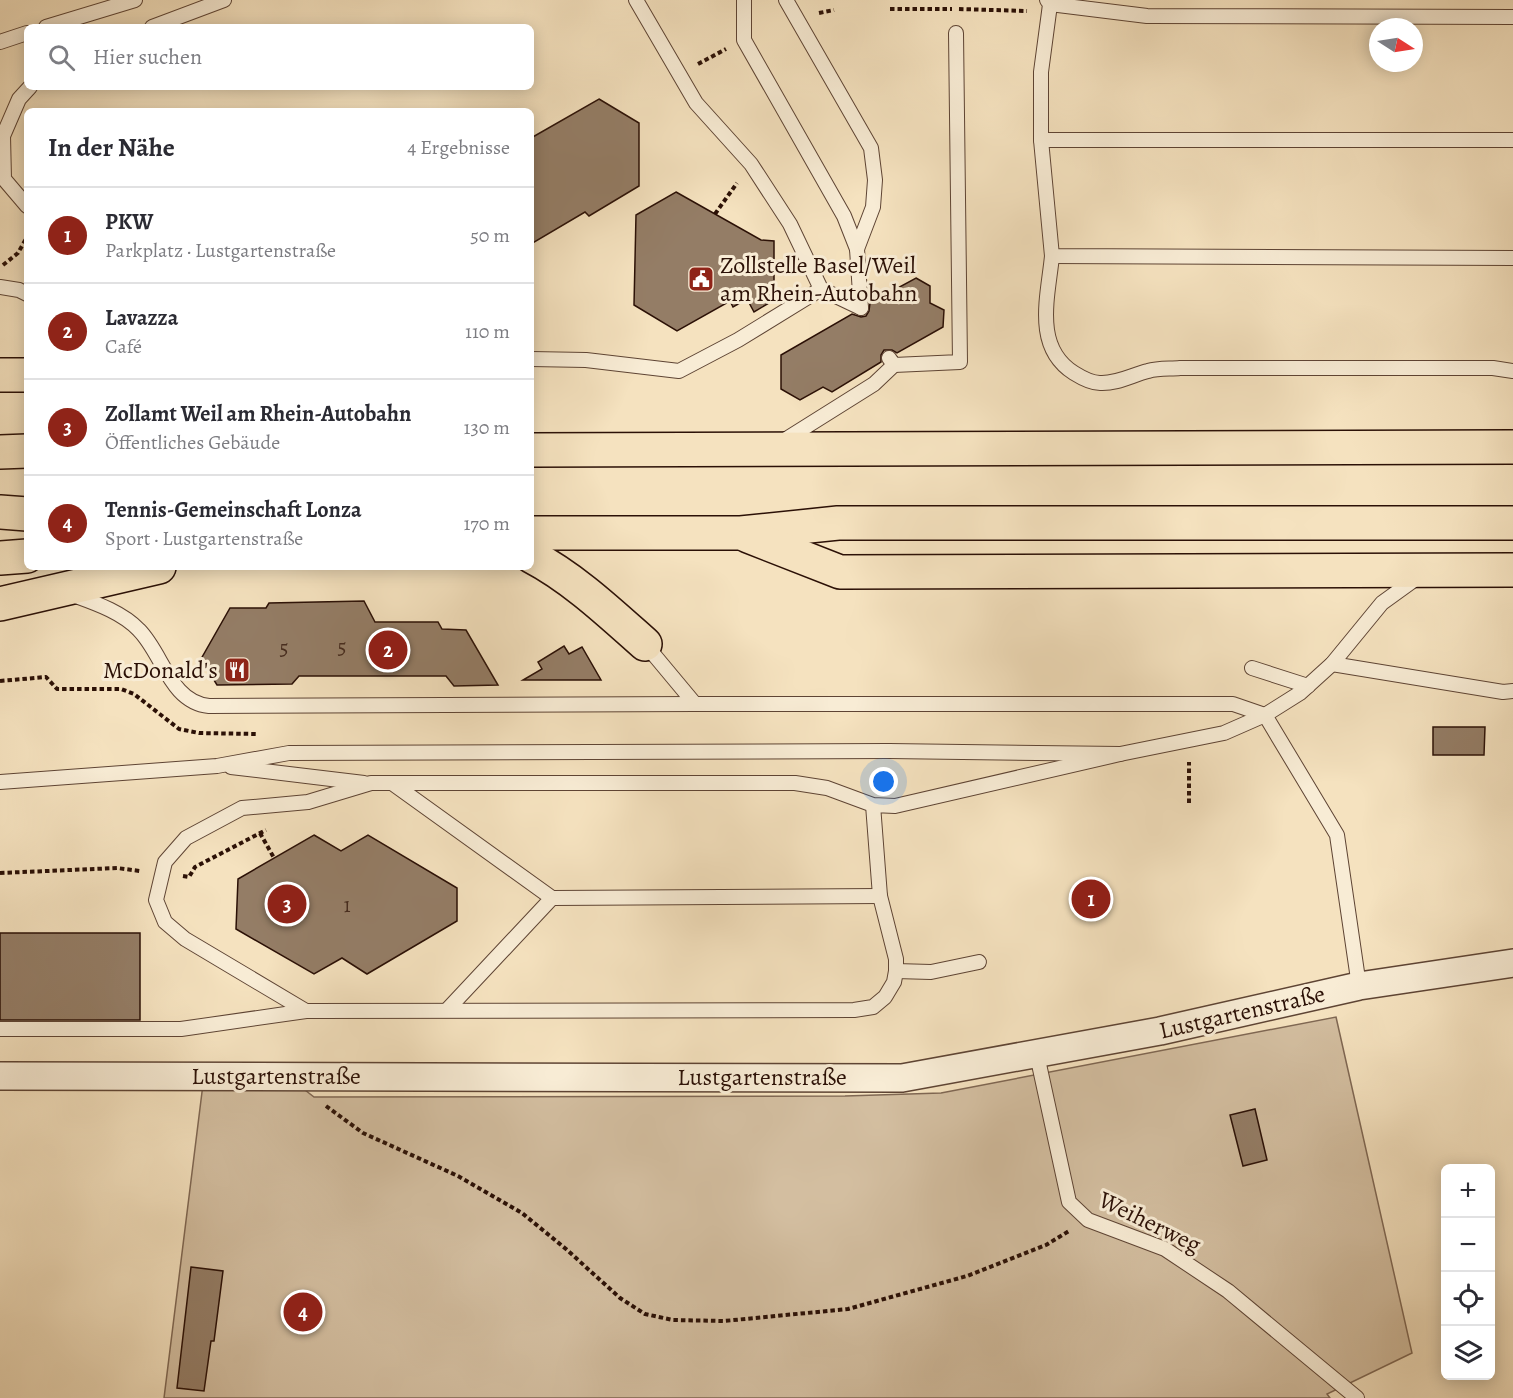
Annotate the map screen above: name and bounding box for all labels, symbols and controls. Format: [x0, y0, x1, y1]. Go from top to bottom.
north arrow [1369, 18, 1423, 72]
search box [24, 24, 534, 90]
icon: search [45, 41, 78, 74]
text: Hier suchen [93, 42, 202, 72]
text: In der Nähe [48, 130, 175, 165]
text: 4 Ergebnisse [407, 134, 510, 161]
text: PKW [105, 207, 153, 237]
text: 1 [64, 222, 71, 249]
text: 50 m [470, 222, 510, 249]
text: Parkplatz · Lustgartenstraße [105, 237, 336, 264]
place label: Zollstelle Basel/Weil am Rhein-Autobahn [720, 249, 917, 309]
public building icon: Zollstelle Basel/Weil am Rhein-Autobahn [686, 264, 716, 294]
text: Lavazza [105, 303, 178, 333]
text: 2 [63, 318, 72, 345]
text: 110 m [465, 318, 510, 345]
text: Café [105, 333, 142, 360]
text: Zollamt Weil am Rhein-Autobahn [105, 399, 411, 429]
text: 3 [63, 414, 72, 441]
text: 130 m [464, 414, 510, 441]
text: Öffentliches Gebäude [105, 429, 280, 456]
text: Tennis-Gemeinschaft Lonza [105, 495, 362, 525]
text: 4 [63, 510, 72, 537]
text: 170 m [464, 510, 510, 537]
text: Sport · Lustgartenstraße [105, 525, 303, 552]
pin: 2 [368, 628, 408, 672]
house number: 5 [337, 633, 347, 661]
house number: 5 [279, 634, 289, 662]
place label: McDonald's [103, 654, 218, 686]
restaurant icon: McDonald's [222, 655, 252, 685]
your location [869, 767, 898, 796]
pin: 1 [1072, 876, 1110, 922]
pin: 3 [268, 882, 306, 926]
house number: 1 [343, 891, 351, 919]
street label: Lustgartenstraße [1156, 977, 1328, 1047]
street label: Lustgartenstraße [191, 1060, 361, 1092]
street label: Lustgartenstraße [677, 1061, 847, 1093]
map controls [1441, 1164, 1495, 1380]
button: + [1441, 1164, 1495, 1218]
street label: Weiherweg [1093, 1183, 1207, 1261]
button: − [1441, 1218, 1495, 1272]
button: locate [1441, 1272, 1495, 1326]
pin: 4 [284, 1290, 322, 1334]
button: layers [1441, 1326, 1495, 1380]

